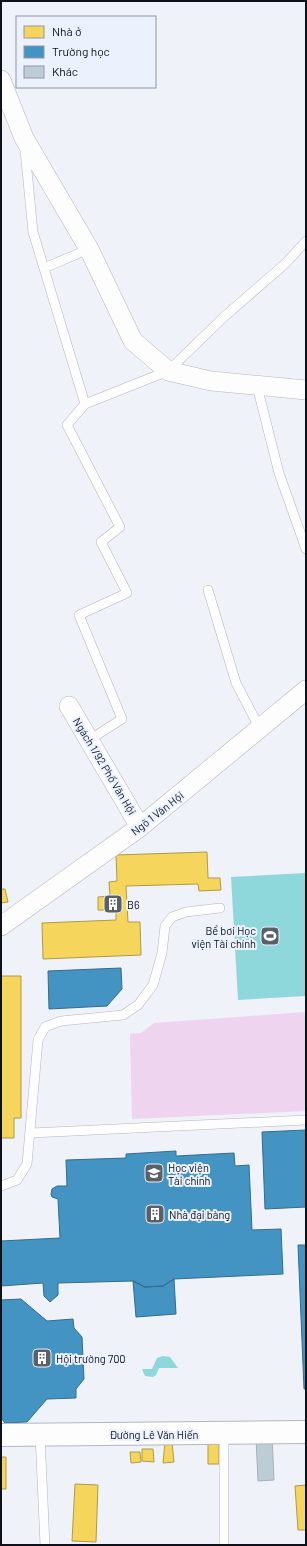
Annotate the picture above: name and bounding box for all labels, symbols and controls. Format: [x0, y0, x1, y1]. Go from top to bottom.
legend [16, 16, 156, 88]
text: Nhà ở [52, 24, 82, 38]
text: Trường học [52, 44, 110, 58]
text: Khác [52, 64, 78, 78]
street label: Ngách 1/92 Phố Văn Hội [71, 715, 139, 817]
street label: Ngõ 1 Văn Hội [128, 788, 186, 838]
building icon: B6 [102, 893, 124, 915]
place label: B6 [127, 898, 140, 911]
place label: Bể bơi Học viện Tài chính [191, 924, 256, 950]
sports icon: Bể bơi Học viện Tài chính [259, 925, 281, 947]
place label: Học viện Tài chính [168, 1161, 211, 1187]
school or university icon: Học viện Tài chính [143, 1162, 165, 1184]
building icon: Nhà đại bàng [144, 1203, 166, 1225]
place label: Nhà đại bàng [169, 1208, 230, 1221]
building icon: Hội trường 700 [31, 1347, 53, 1369]
place label: Hội trường 700 [56, 1352, 126, 1365]
street label: Đường Lê Văn Hiến [110, 1428, 199, 1441]

